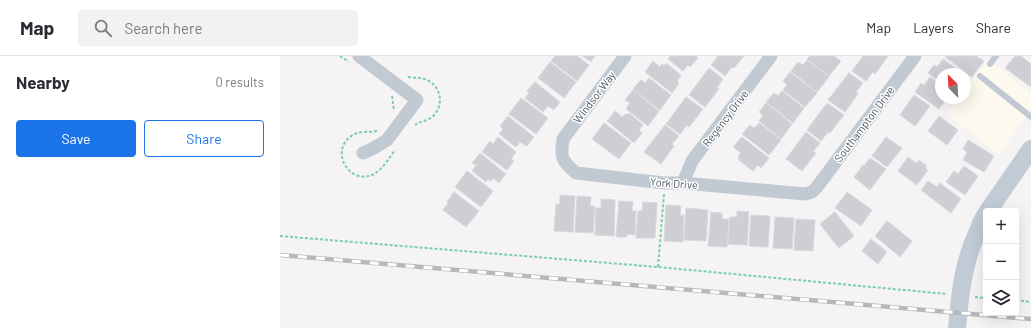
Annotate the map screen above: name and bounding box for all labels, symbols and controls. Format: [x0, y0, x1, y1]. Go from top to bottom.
search box [78, 10, 358, 46]
text: Map [20, 16, 54, 39]
icon: search [92, 17, 114, 39]
text: Search here [124, 19, 202, 37]
text: Map [866, 19, 891, 36]
text: Layers [913, 19, 954, 36]
text: Share [976, 19, 1011, 36]
street label: Windsor Way [570, 68, 618, 126]
north arrow [935, 68, 971, 104]
text: Nearby [16, 72, 70, 92]
text: 0 results [215, 74, 264, 90]
street label: Southampton Drive [831, 83, 897, 164]
street label: Regency Drive [699, 87, 751, 149]
button: Save [16, 120, 136, 157]
button: Share [144, 120, 264, 157]
street label: York Drive [650, 175, 698, 191]
map controls [983, 208, 1019, 316]
button: + [983, 208, 1019, 244]
button: − [983, 244, 1019, 280]
button: layers [983, 280, 1019, 316]

